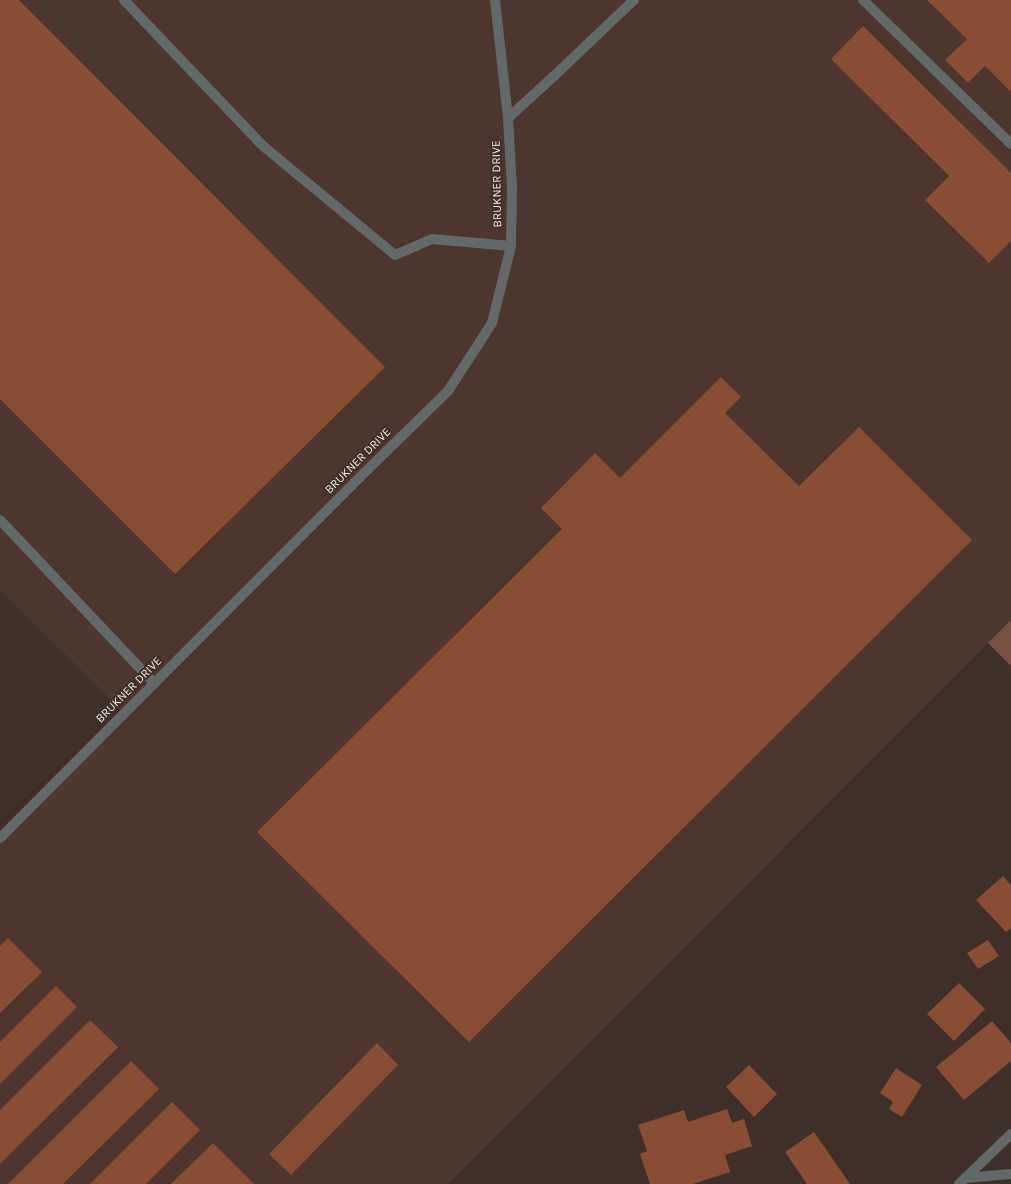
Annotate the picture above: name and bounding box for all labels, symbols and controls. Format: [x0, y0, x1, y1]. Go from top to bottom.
street label: BRUKNER DRIVE [489, 140, 505, 228]
street label: BRUKNER DRIVE [322, 425, 394, 497]
street label: BRUKNER DRIVE [93, 654, 165, 726]

